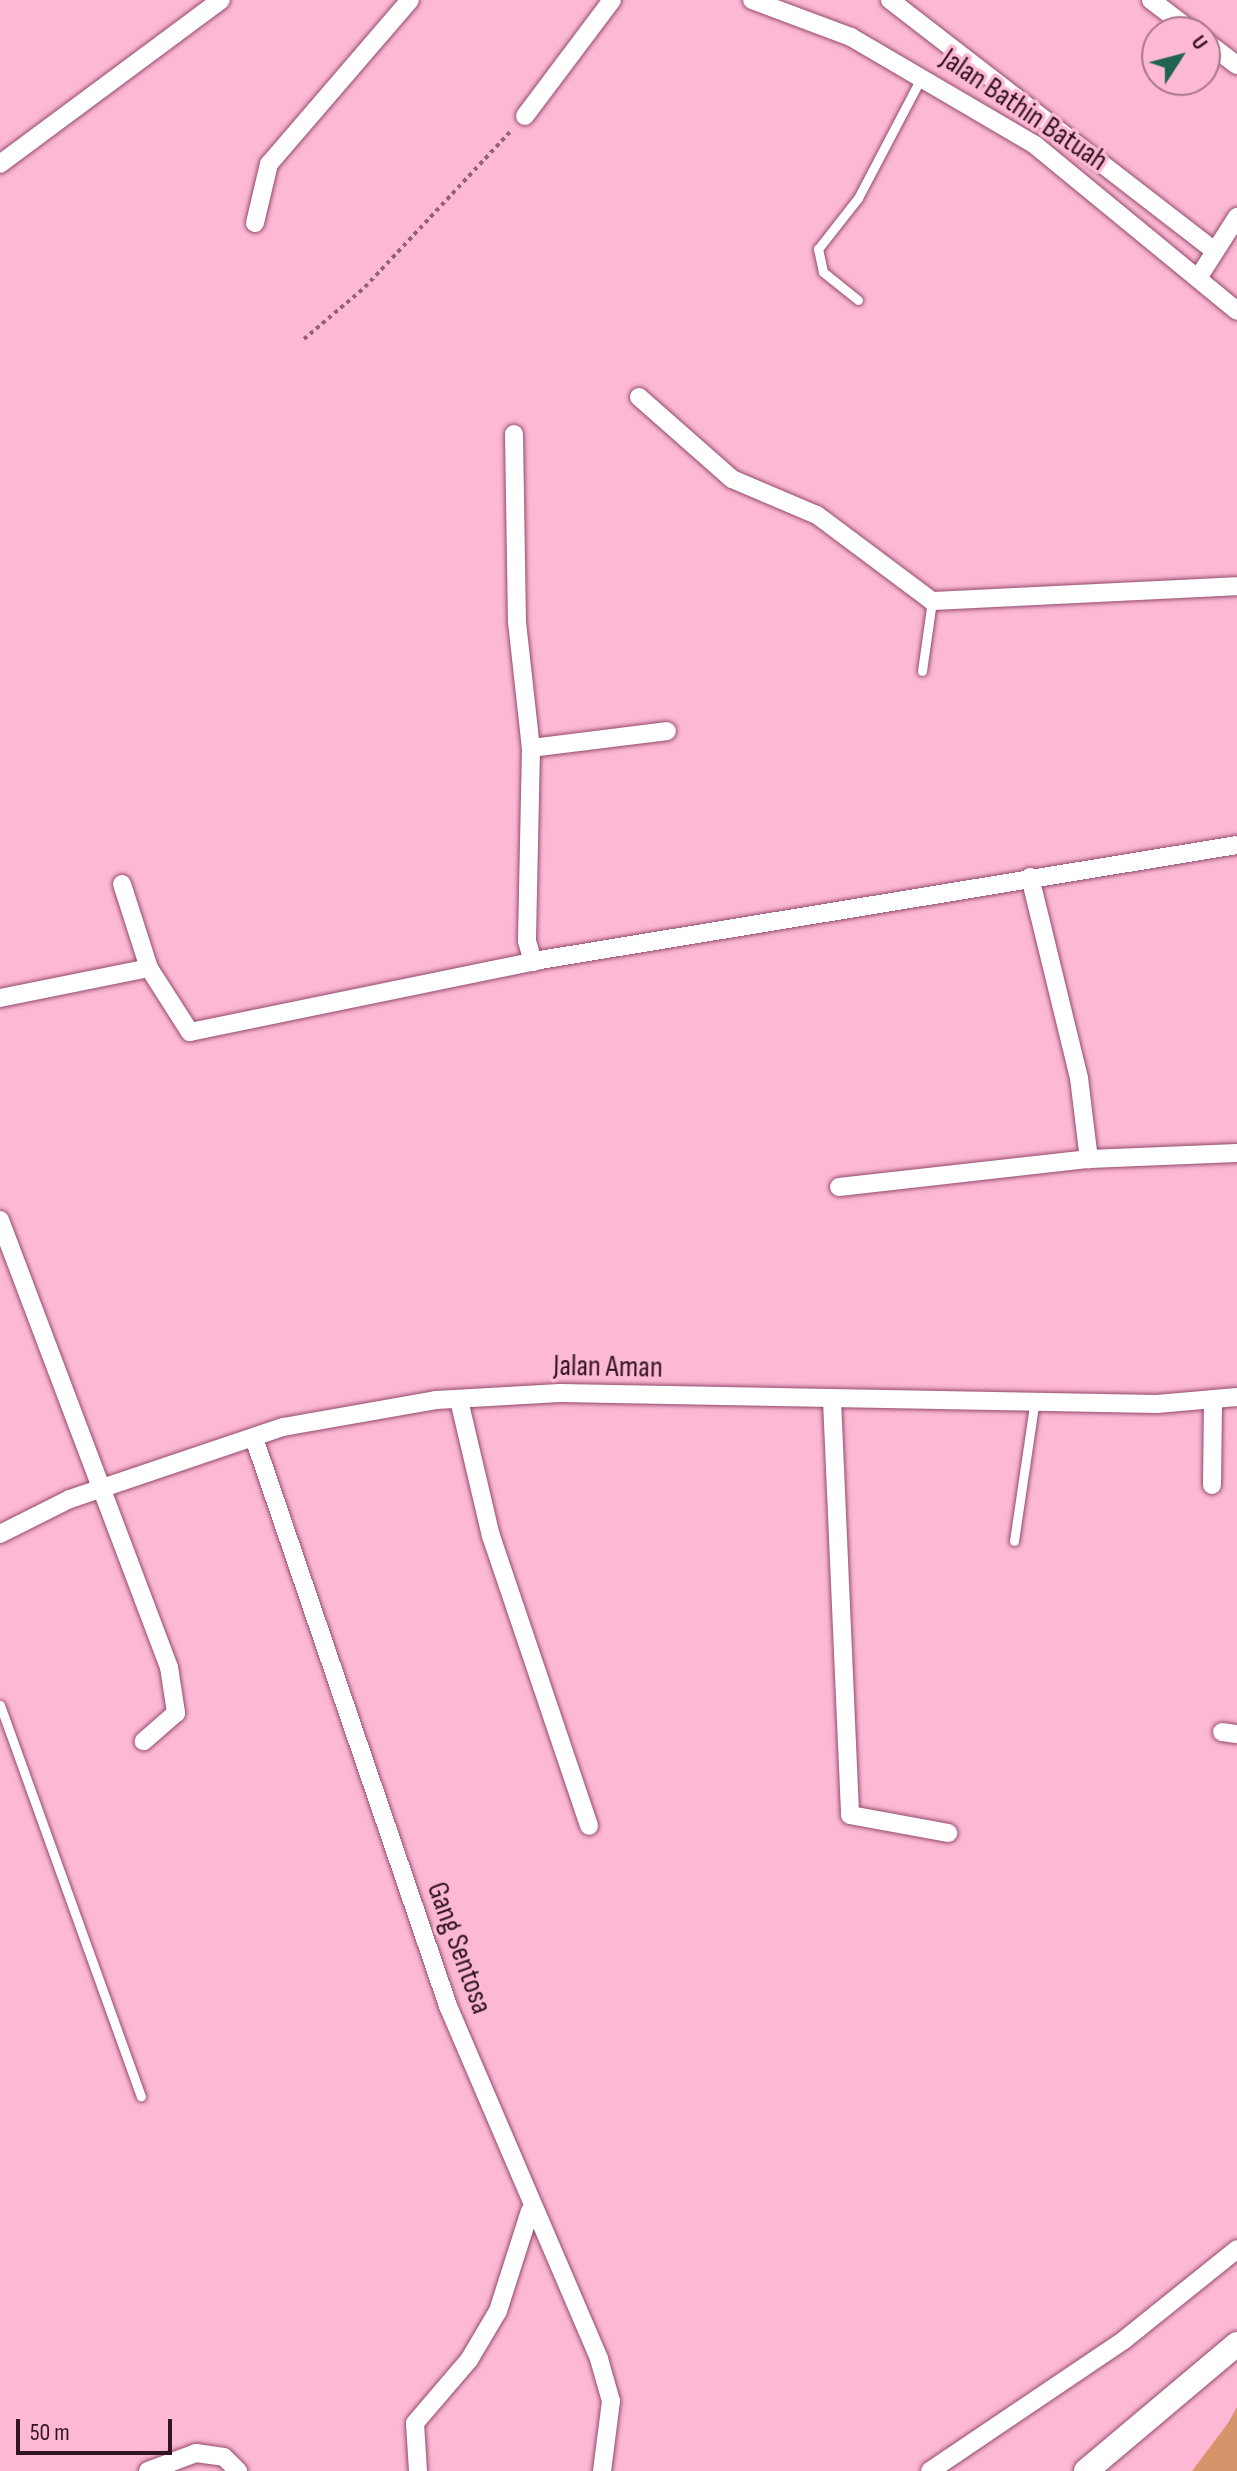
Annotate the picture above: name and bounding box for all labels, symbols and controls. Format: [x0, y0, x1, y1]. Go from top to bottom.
north arrow [1141, 16, 1221, 96]
text: U [1185, 30, 1213, 55]
street label: Jalan Bathin Batuah [934, 41, 1114, 179]
street label: Jalan Aman [553, 1348, 663, 1386]
street label: Gang Sentosa [419, 1877, 499, 2019]
scale bar [20, 2403, 176, 2453]
text: 50 m [30, 2418, 70, 2447]

